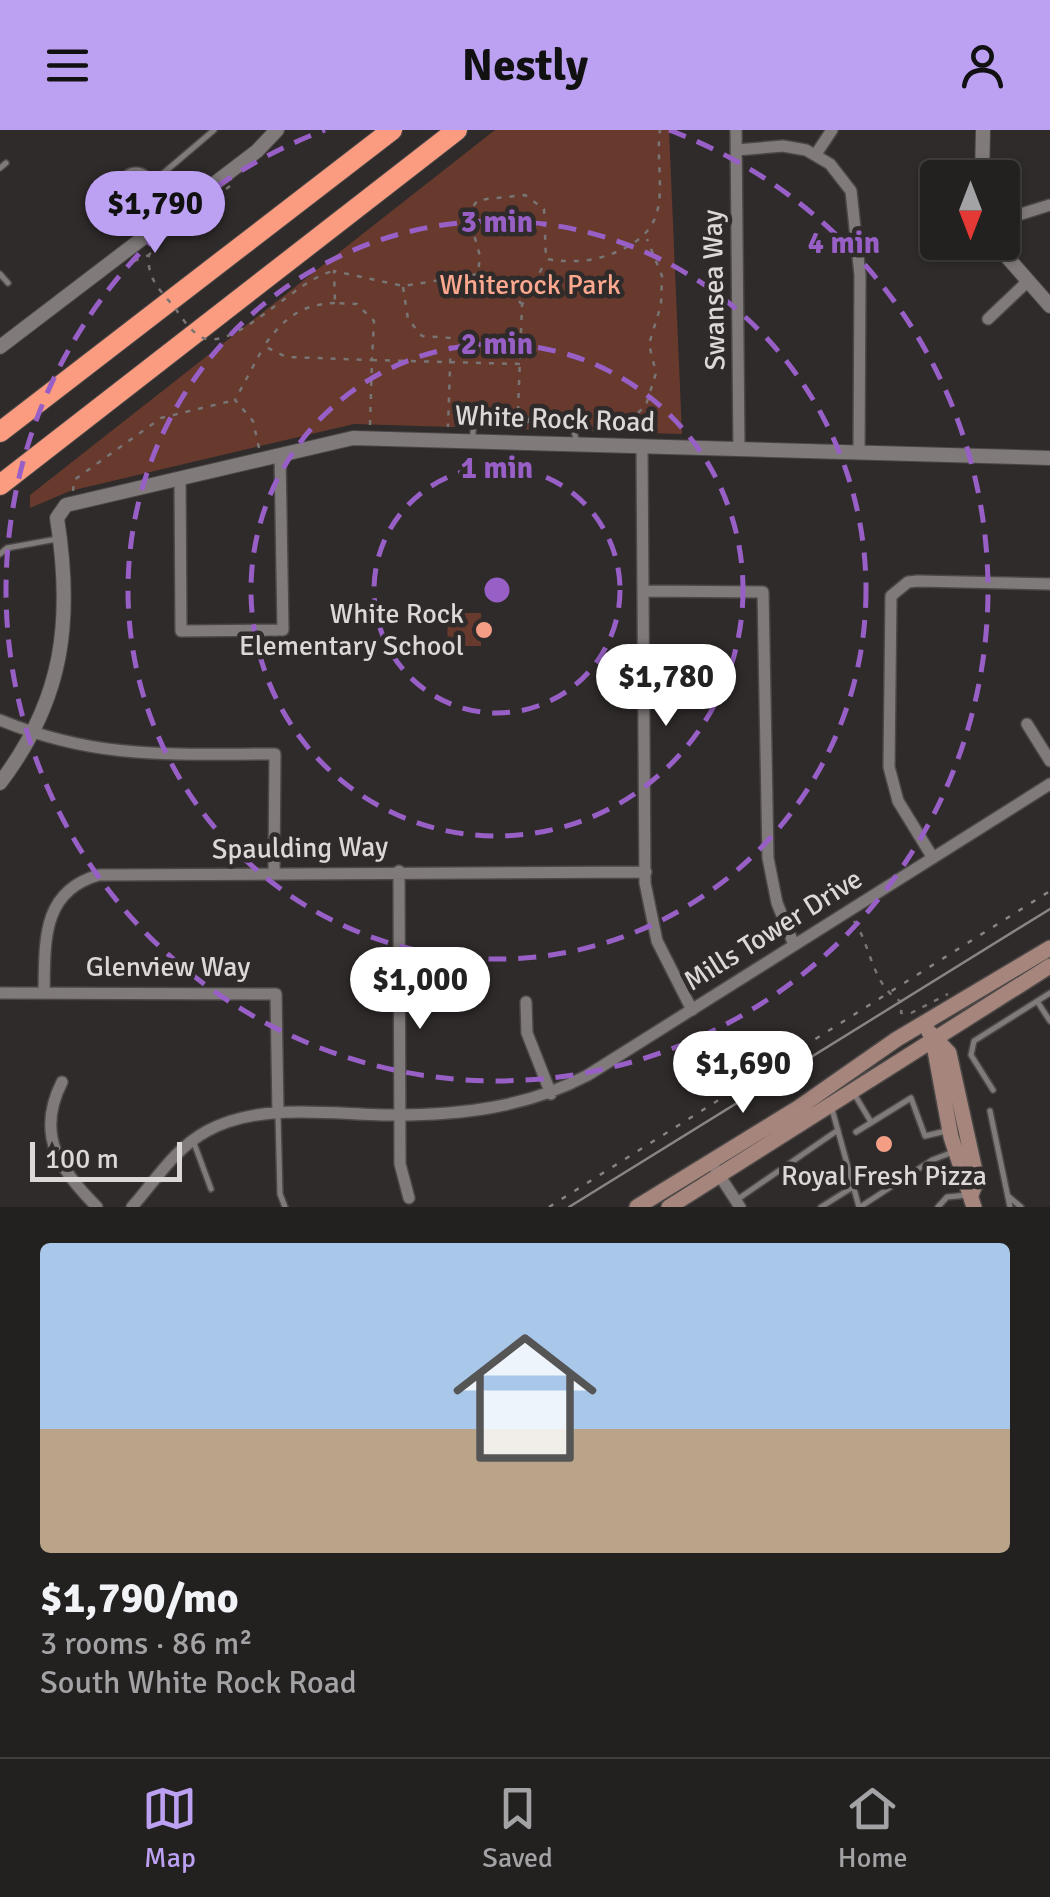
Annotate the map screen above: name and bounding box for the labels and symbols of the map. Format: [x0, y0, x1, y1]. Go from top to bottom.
north arrow [920, 160, 1020, 260]
pin: $1,790 [74, 171, 236, 256]
text: 3 min [461, 204, 533, 241]
street label: Swansea Way [696, 209, 732, 371]
text: 4 min [808, 225, 880, 262]
park label: Whiterock Park [439, 268, 621, 302]
text: 2 min [461, 326, 533, 363]
street label: White Rock Road [454, 399, 656, 439]
text: 1 min [461, 450, 533, 487]
centre of rings [479, 572, 515, 608]
place label: White Rock Elementary School [239, 597, 464, 663]
marker: White Rock Elementary School [473, 619, 495, 641]
pin: $1,780 [585, 644, 747, 729]
street label: Spaulding Way [212, 829, 388, 867]
street label: Mills Tower Drive [678, 862, 868, 998]
pin: $1,000 [339, 947, 501, 1032]
street label: Glenview Way [86, 950, 250, 984]
pin: $1,690 [662, 1031, 824, 1116]
marker: Royal Fresh Pizza [873, 1133, 895, 1155]
scale bar [30, 1137, 182, 1182]
place label: Royal Fresh Pizza [781, 1159, 987, 1193]

